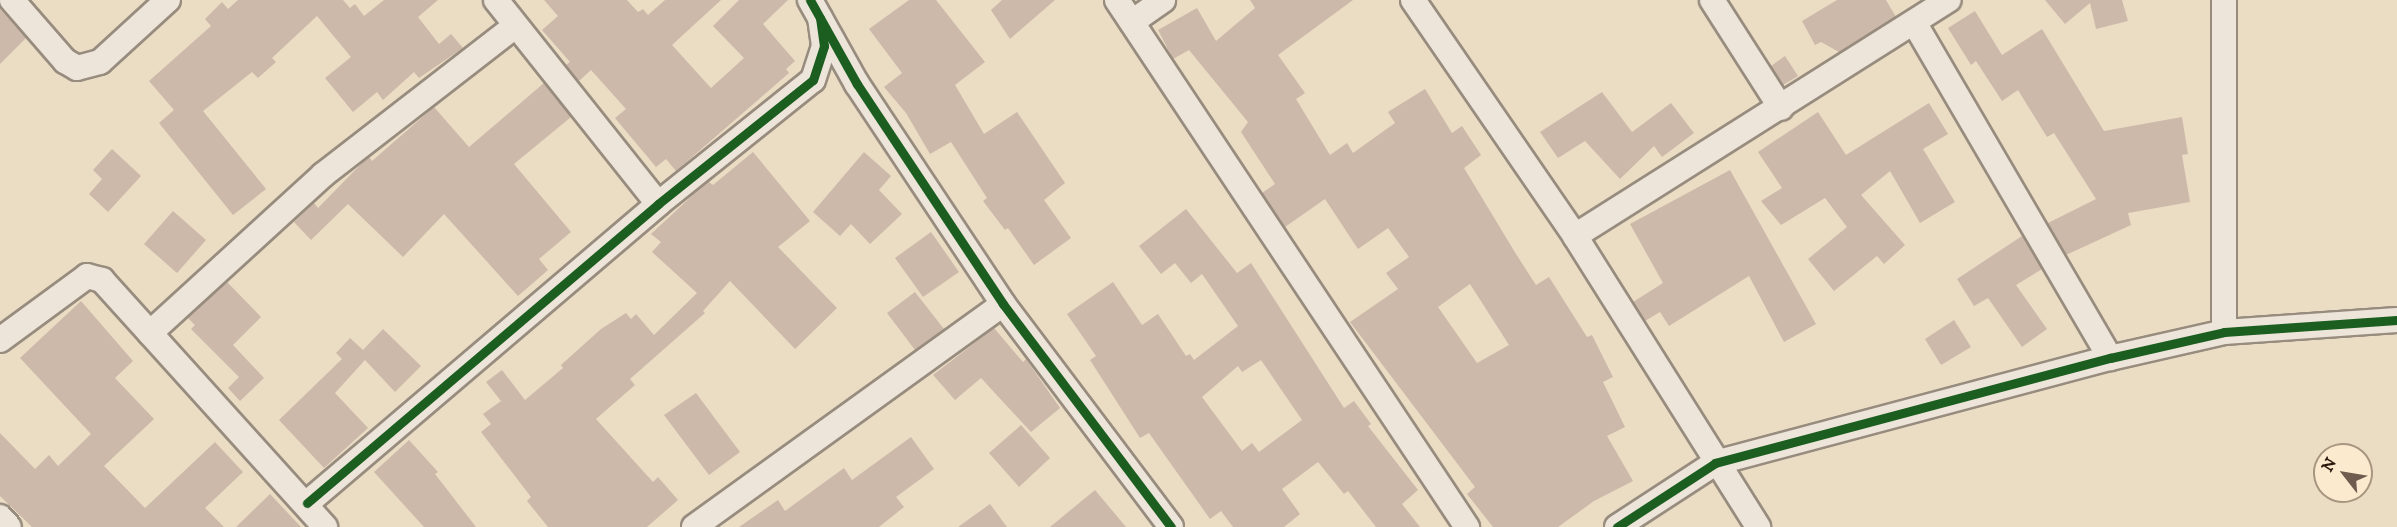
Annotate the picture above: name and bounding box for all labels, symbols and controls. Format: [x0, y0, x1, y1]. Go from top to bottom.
north arrow [2313, 443, 2373, 503]
text: N [2317, 454, 2341, 476]

